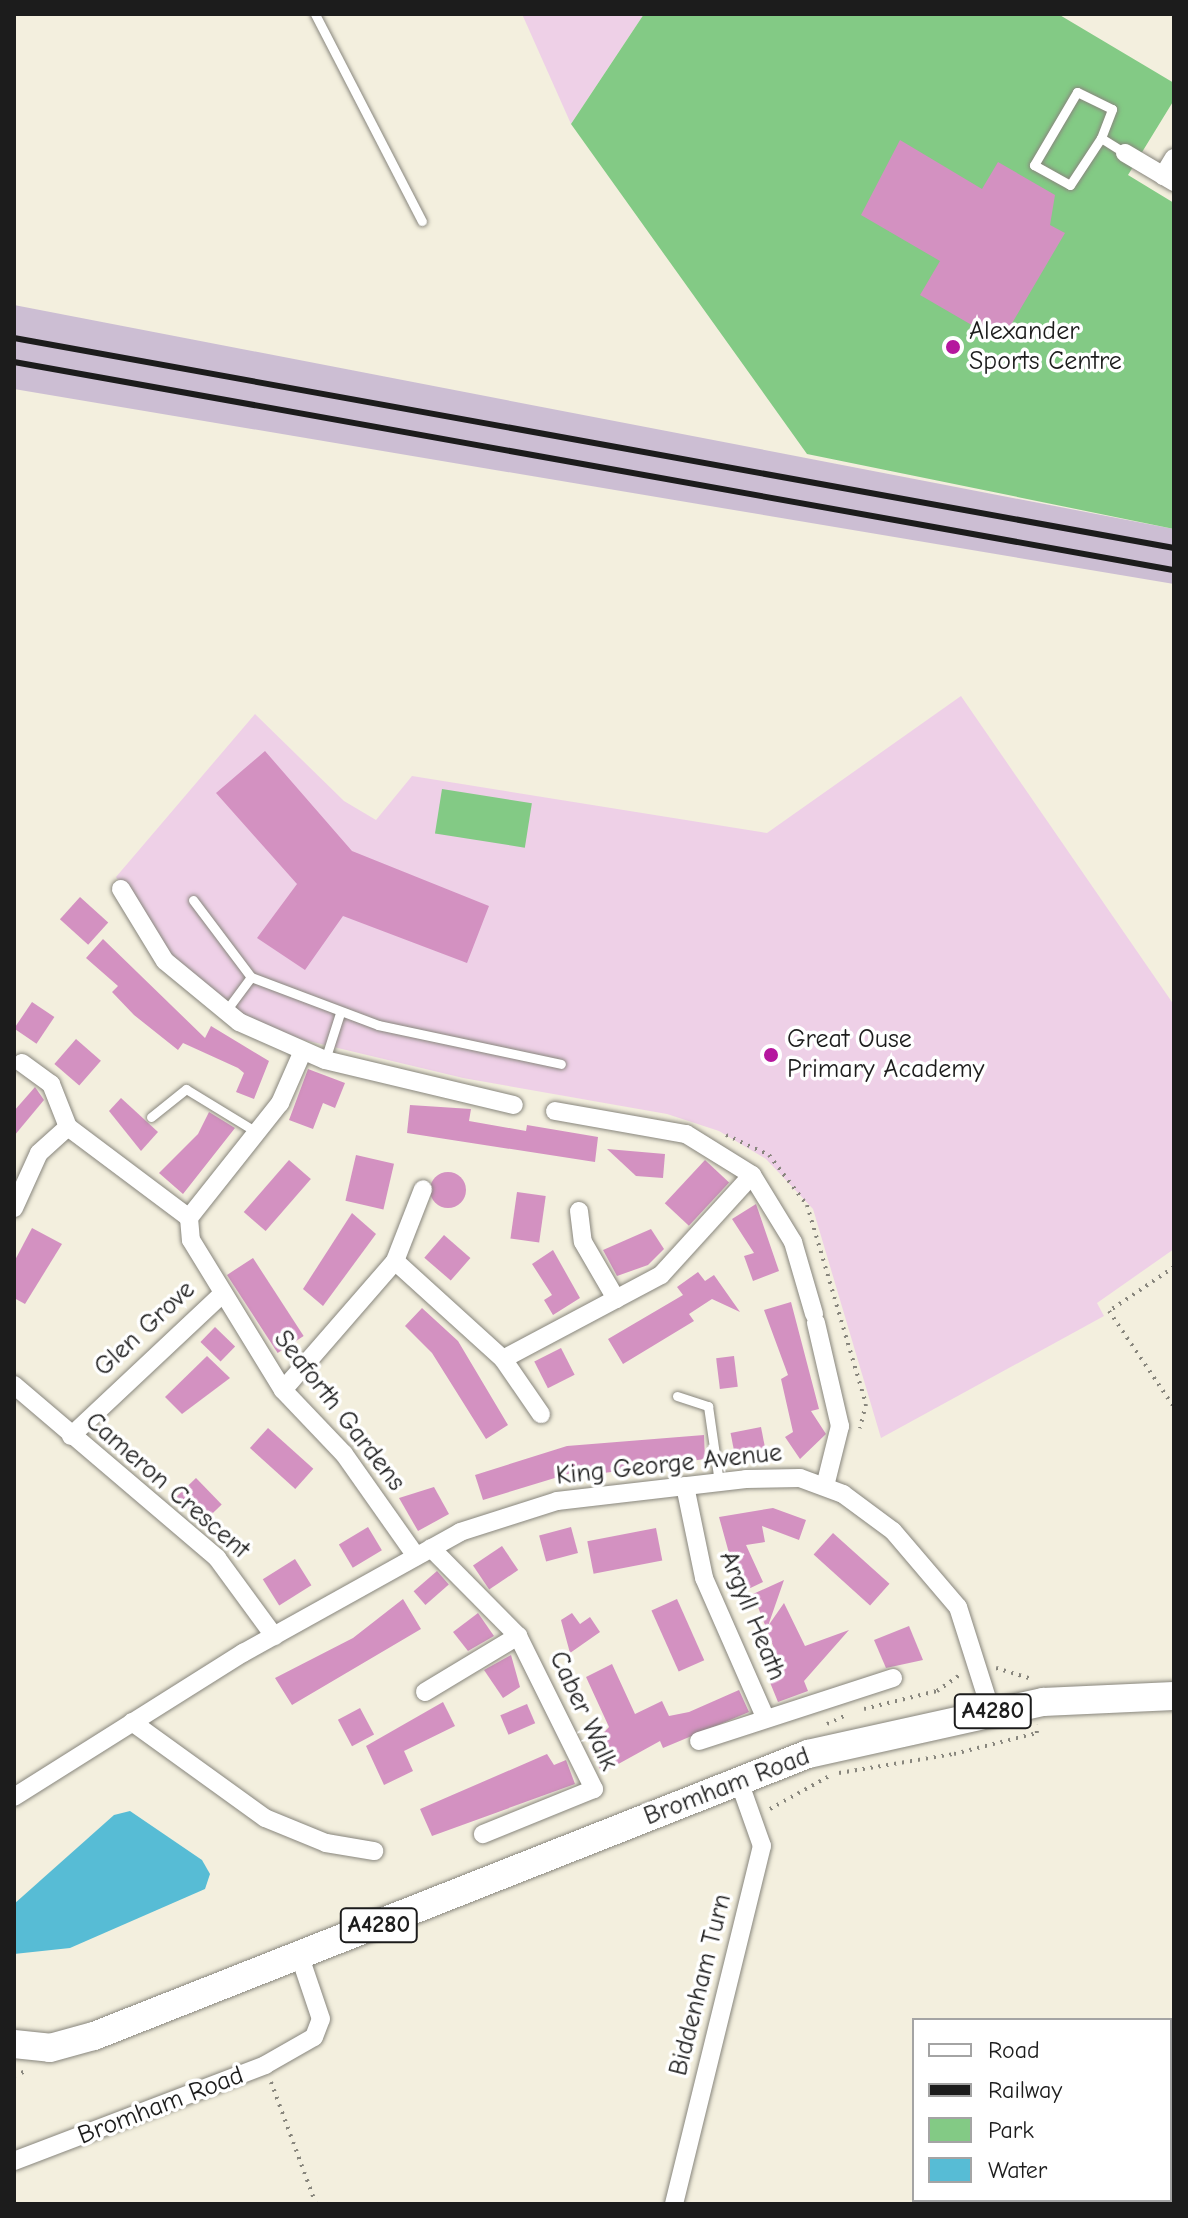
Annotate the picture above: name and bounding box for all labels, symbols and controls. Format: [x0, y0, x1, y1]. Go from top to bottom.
place label: Alexander Sports Centre [969, 316, 1122, 378]
marker: Alexander Sports Centre [944, 338, 962, 356]
place label: Great Ouse Primary Academy [787, 1024, 984, 1086]
marker: Great Ouse Primary Academy [762, 1046, 780, 1064]
street label: Glen Grove [88, 1275, 202, 1383]
street label: Seaforth Gardens [267, 1324, 411, 1498]
street label: Cameron Crescent [78, 1406, 256, 1566]
street label: King George Avenue [555, 1438, 783, 1492]
street label: Argyll Heath [712, 1547, 792, 1685]
street label: Caber Walk [542, 1646, 624, 1776]
road number: A4280 [953, 1691, 1033, 1731]
street label: Bromham Road [640, 1741, 814, 1833]
street label: Biddenham Turn [663, 1891, 739, 2079]
road number: A4280 [339, 1905, 419, 1945]
legend [912, 2018, 1172, 2202]
text: Road [988, 2036, 1040, 2064]
street label: Bromham Road [74, 2060, 248, 2152]
text: Railway [988, 2076, 1062, 2104]
text: Park [988, 2116, 1034, 2144]
text: Water [988, 2156, 1047, 2184]

